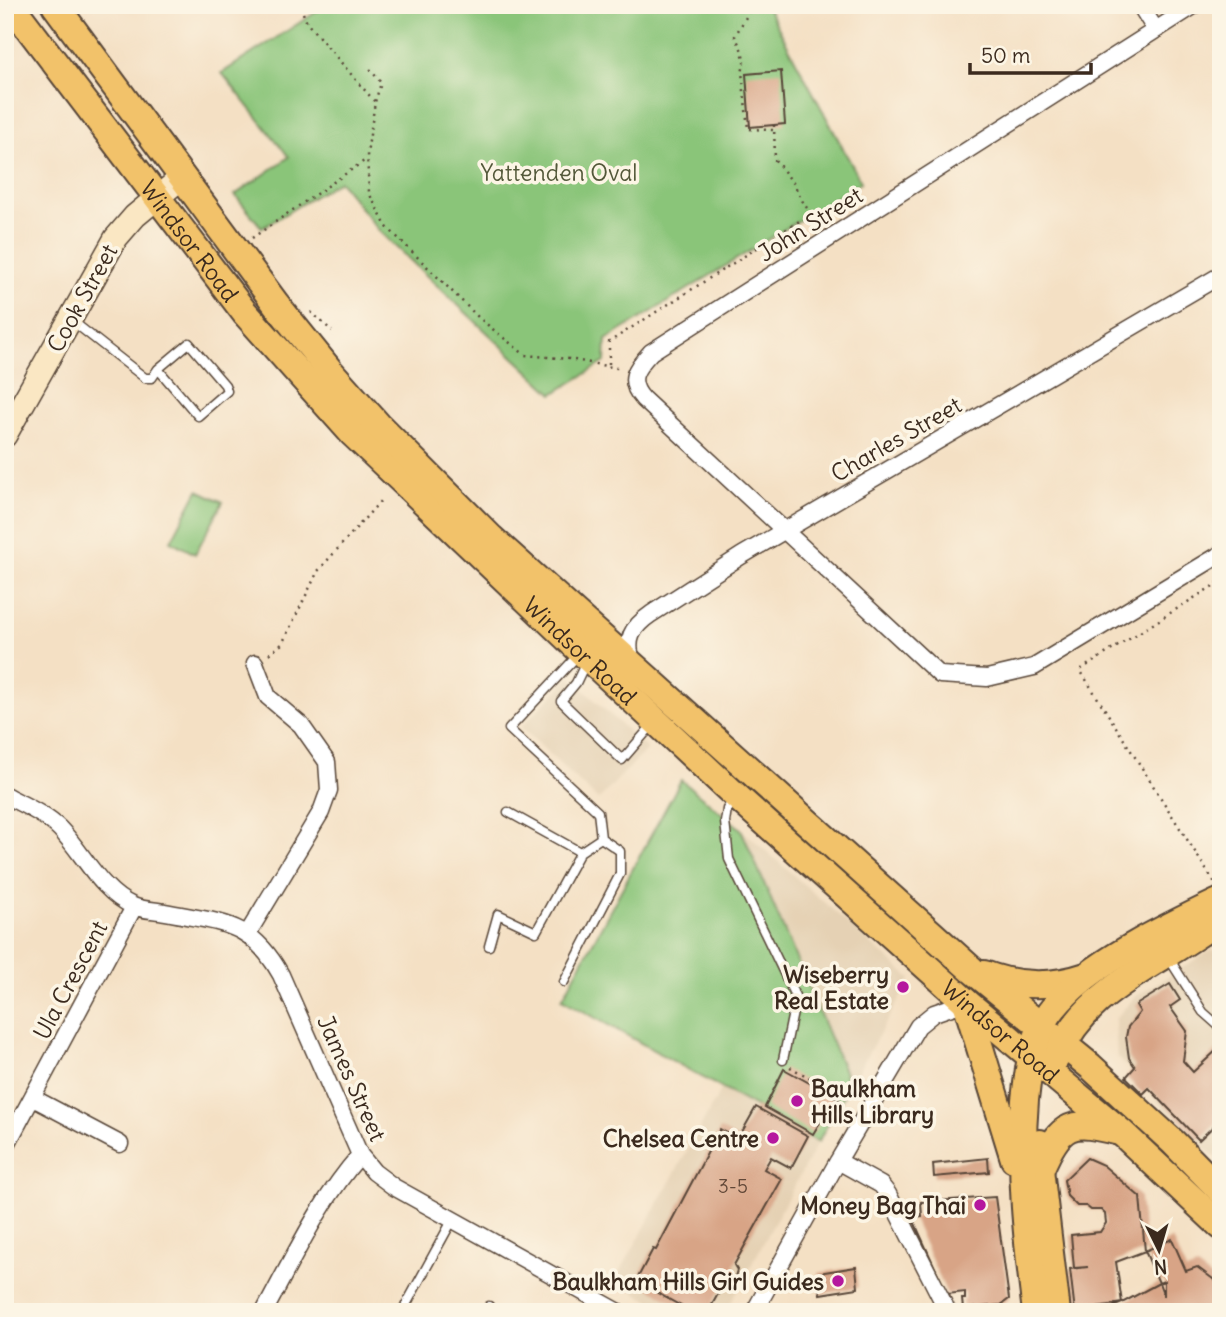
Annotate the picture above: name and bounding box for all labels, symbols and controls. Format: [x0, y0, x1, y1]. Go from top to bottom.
scale bar [970, 32, 1091, 76]
text: 50 m [981, 42, 1030, 69]
park label: Yattenden Oval [481, 158, 637, 187]
street label: Windsor Road [135, 174, 246, 307]
street label: John Street [752, 180, 868, 268]
street label: Cook Street [40, 239, 124, 357]
street label: Charles Street [826, 390, 967, 488]
street label: Windsor Road [518, 590, 643, 711]
street label: Ula Crescent [27, 915, 114, 1044]
place label: Wiseberry Real Estate [774, 960, 889, 1015]
street label: Windsor Road [936, 973, 1066, 1089]
marker: Wiseberry Real Estate [895, 979, 911, 995]
street label: James Street [311, 1011, 393, 1146]
place label: Baulkham Hills Library [811, 1074, 934, 1129]
marker: Baulkham Hills Library [789, 1093, 805, 1109]
place label: Chelsea Centre [603, 1124, 759, 1153]
marker: Chelsea Centre [765, 1130, 781, 1146]
house number: 3-5 [718, 1174, 748, 1198]
place label: Money Bag Thai [800, 1191, 966, 1220]
marker: Money Bag Thai [972, 1197, 988, 1213]
north arrow [1124, 1216, 1194, 1286]
text: N [1153, 1254, 1168, 1279]
place label: Baulkham Hills Girl Guides [552, 1267, 824, 1296]
marker: Baulkham Hills Girl Guides [830, 1273, 846, 1289]

